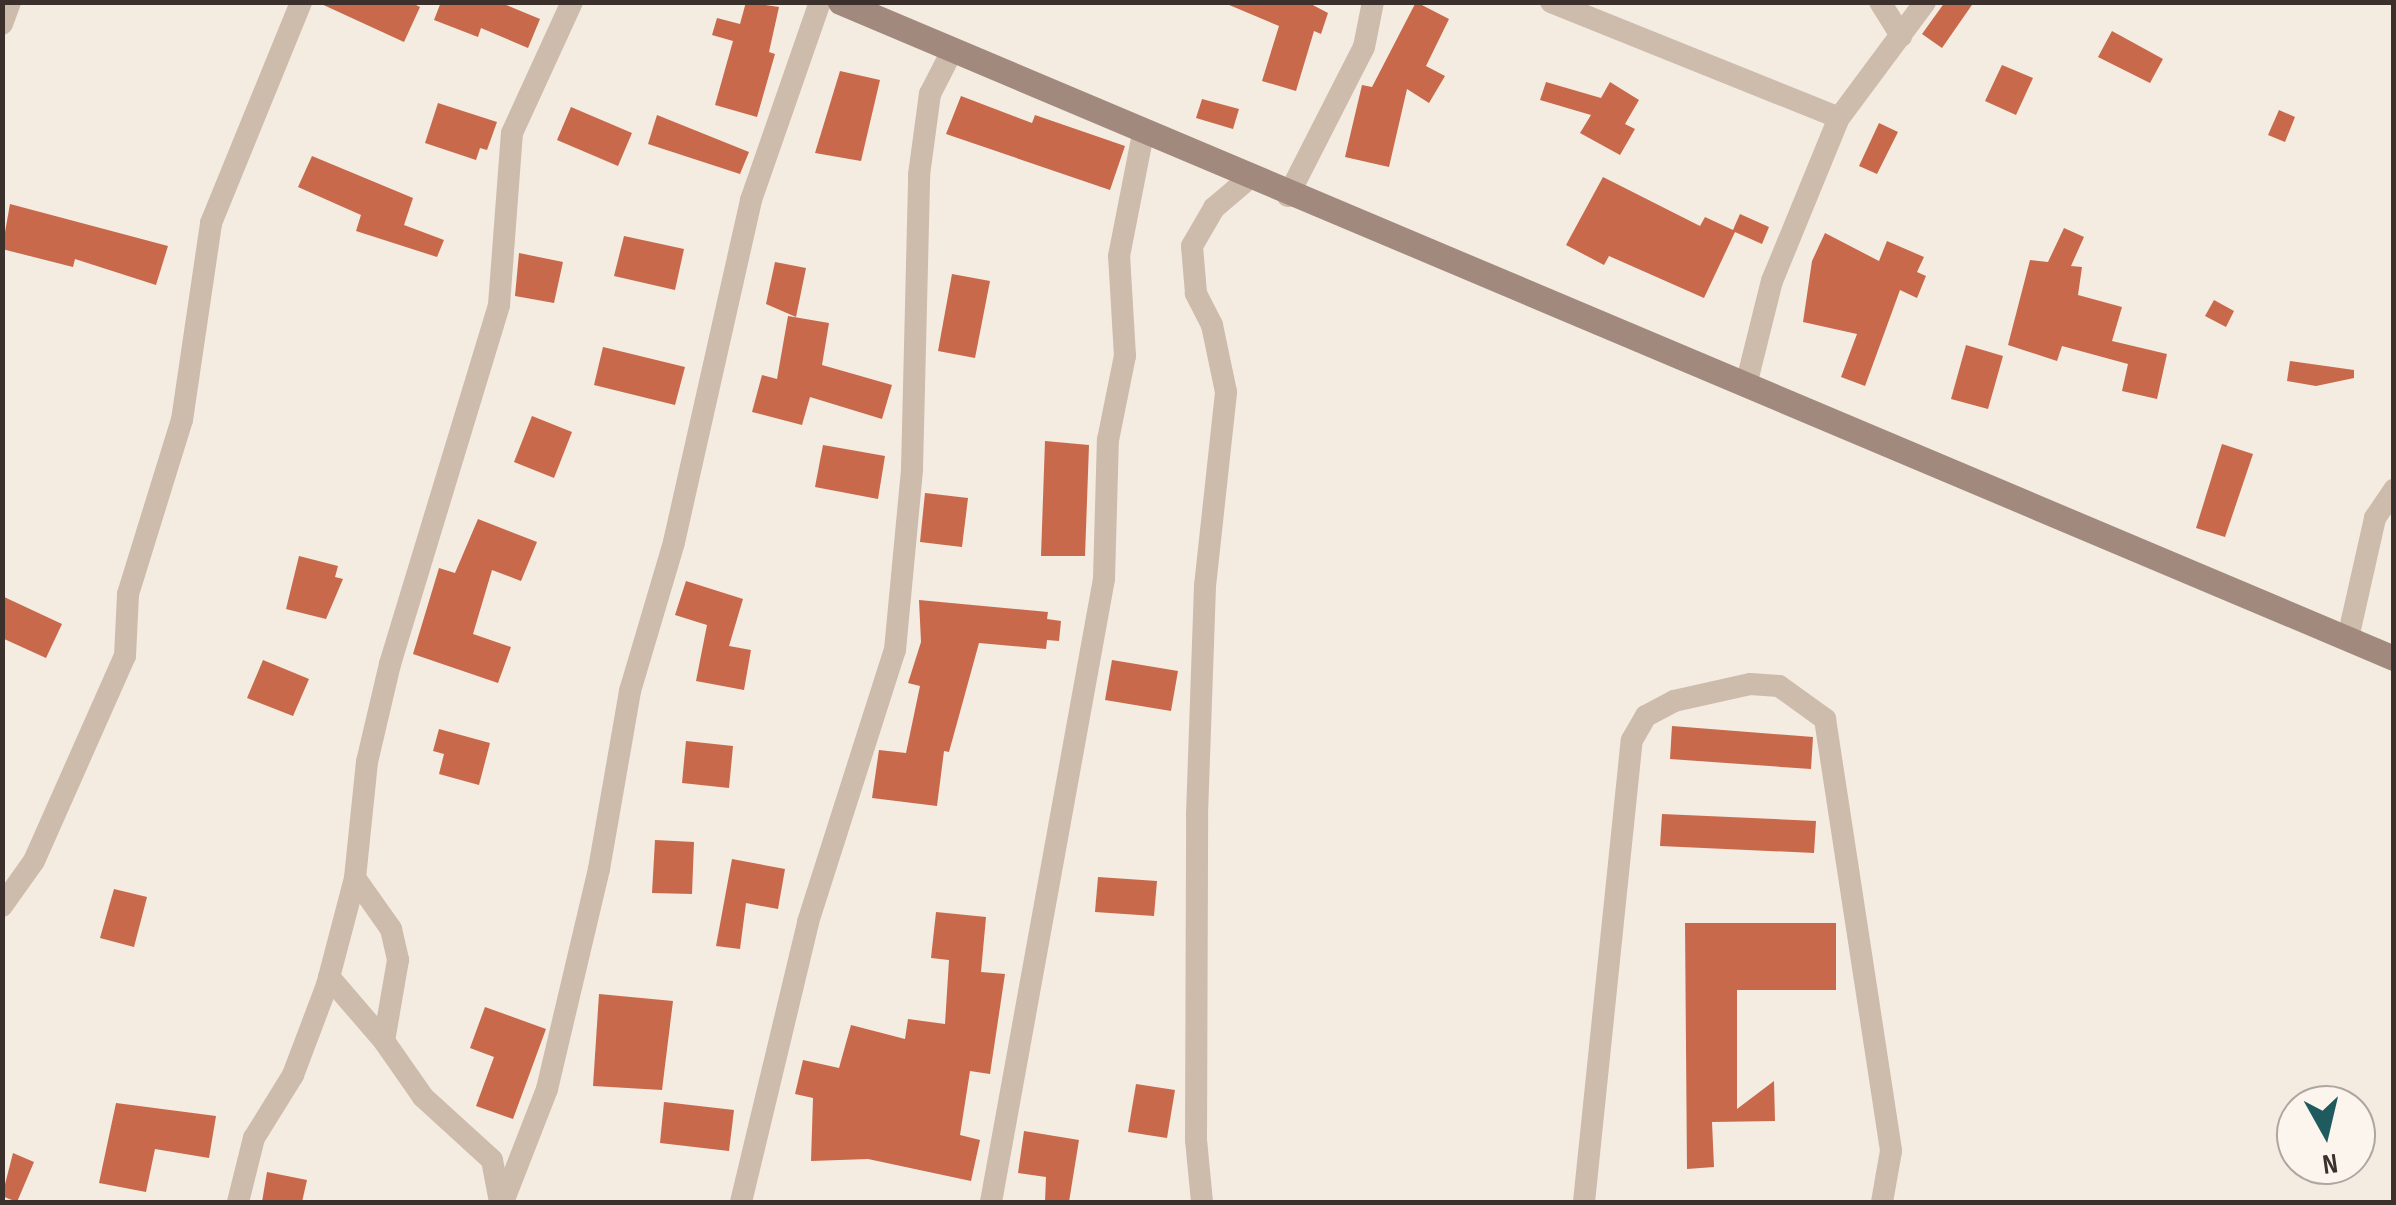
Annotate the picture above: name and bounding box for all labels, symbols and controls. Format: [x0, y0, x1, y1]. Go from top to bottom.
north arrow [2276, 1085, 2376, 1185]
text: N [2320, 1146, 2340, 1181]

